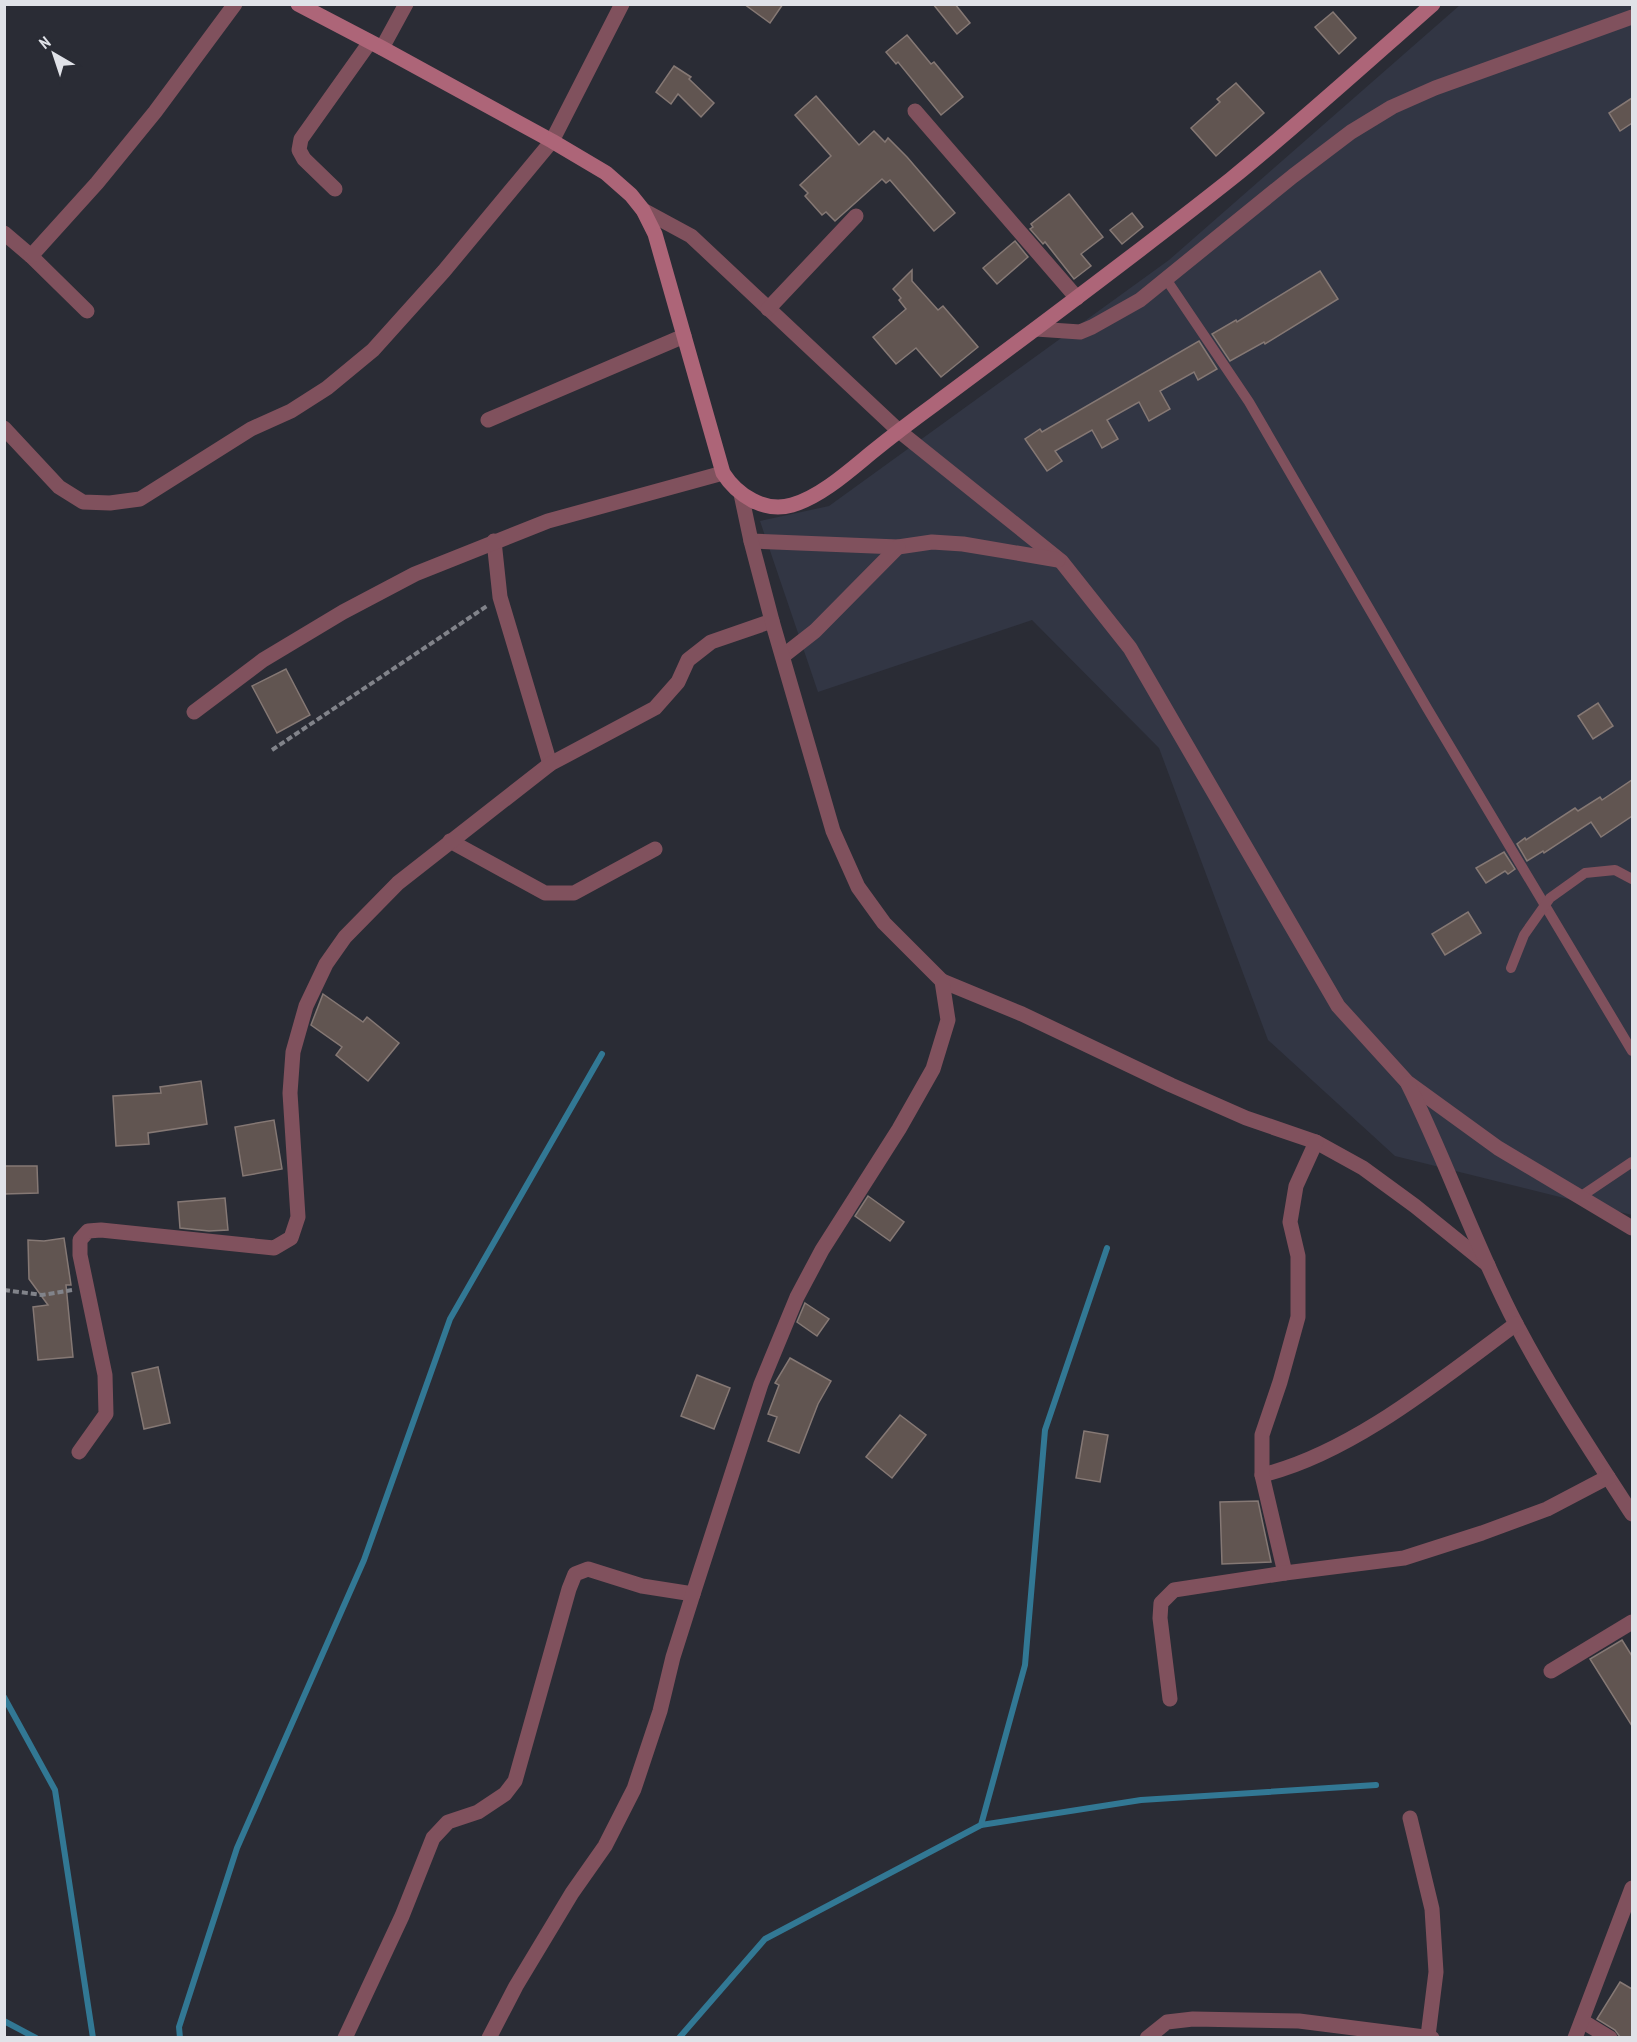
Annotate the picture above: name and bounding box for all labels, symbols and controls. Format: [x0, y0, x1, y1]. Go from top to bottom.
north arrow [24, 24, 84, 84]
text: N [35, 32, 54, 53]

